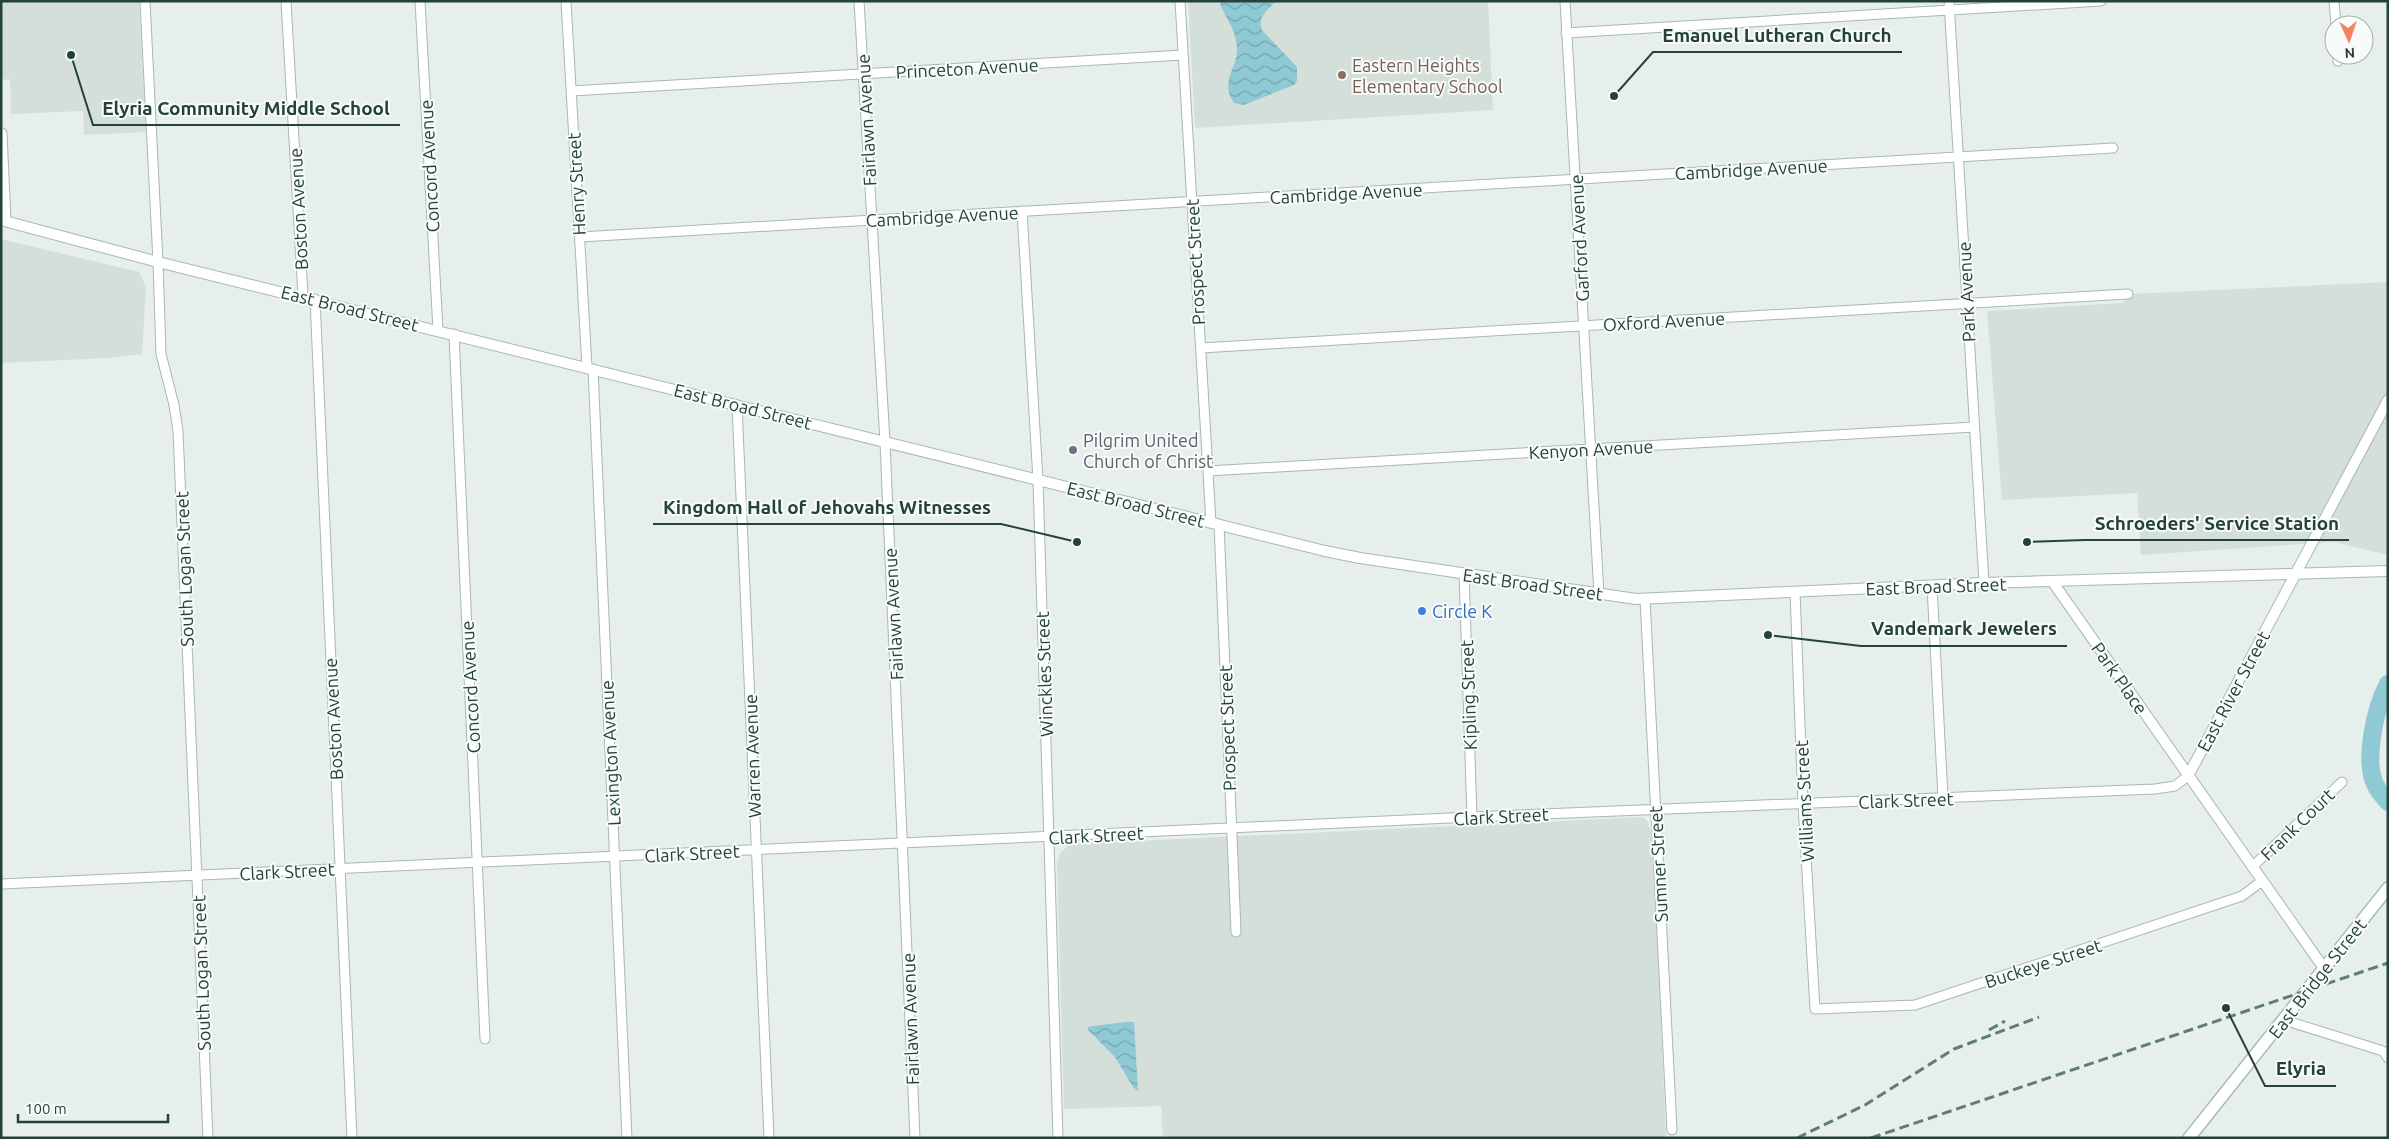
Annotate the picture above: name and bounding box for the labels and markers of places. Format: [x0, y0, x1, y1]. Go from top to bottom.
callout: Emanuel Lutheran Church [1653, 18, 1902, 52]
place label: Eastern Heights Elementary School [1352, 55, 1503, 96]
marker: Eastern Heights Elementary School [1336, 69, 1348, 81]
callout: Elyria Community Middle School [93, 91, 400, 125]
place label: Pilgrim United Church of Christ [1083, 430, 1213, 471]
marker: Pilgrim United Church of Christ [1067, 444, 1079, 456]
callout: Kingdom Hall of Jehovahs Witnesses [653, 490, 1001, 524]
callout: Schroeders' Service Station [2085, 506, 2349, 540]
place label: Circle K [1432, 601, 1492, 621]
marker: Circle K [1416, 605, 1428, 617]
callout: Vandemark Jewelers [1861, 612, 2067, 646]
callout: Elyria [2265, 1052, 2336, 1086]

